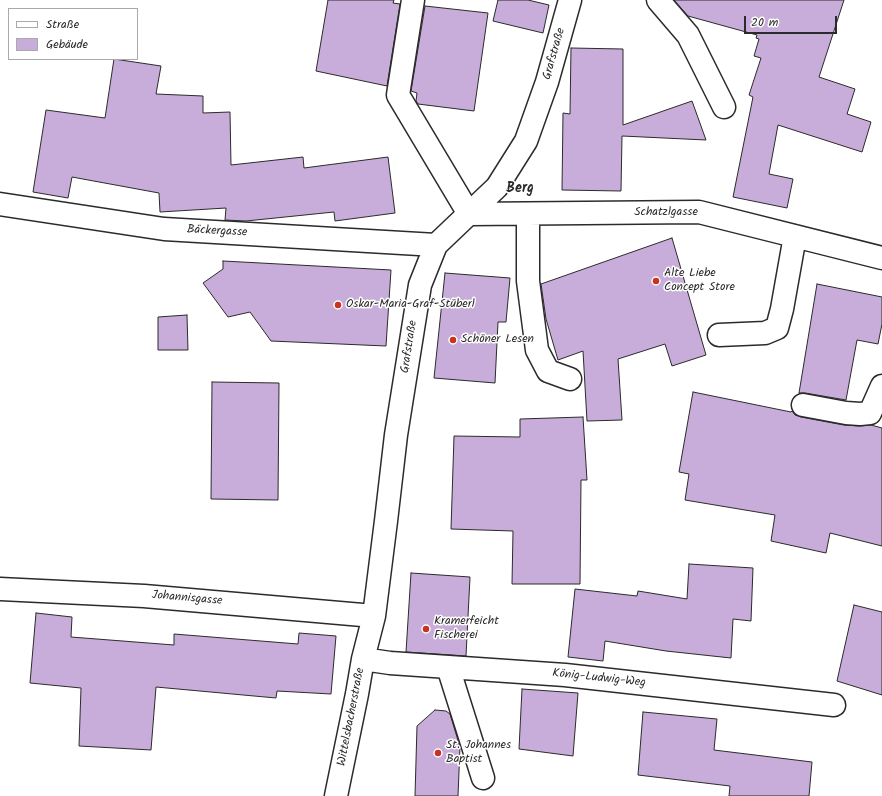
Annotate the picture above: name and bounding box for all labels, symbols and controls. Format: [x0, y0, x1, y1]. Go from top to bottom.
legend [8, 8, 138, 60]
scale bar [746, 8, 839, 34]
text: 20 m [751, 13, 778, 32]
text: Straße [46, 15, 79, 34]
street label: Grafstraße [541, 26, 569, 82]
text: Gebäude [46, 35, 88, 54]
district label: Berg [506, 182, 534, 198]
street label: Schatzlgasse [634, 206, 698, 220]
street label: Bäckergasse [186, 223, 248, 241]
place label: Alte Liebe Concept Store [664, 267, 735, 295]
marker: Alte Liebe Concept Store [651, 276, 661, 286]
place label: Oskar-Maria-Graf-Stüberl [346, 298, 475, 312]
marker: Oskar-Maria-Graf-Stüberl [333, 300, 343, 310]
street label: Grafstraße [399, 320, 421, 374]
place label: Schöner Lesen [461, 333, 534, 347]
marker: Schöner Lesen [448, 335, 458, 345]
street label: Johannisgasse [151, 589, 223, 609]
place label: Kramerfeicht Fischerei [434, 615, 499, 643]
marker: Kramerfeicht Fischerei [421, 624, 431, 634]
street label: Wittelsbacherstraße [335, 667, 369, 767]
street label: König-Ludwig-Weg [552, 667, 646, 691]
place label: St. Johannes Baptist [446, 739, 511, 767]
marker: St. Johannes Baptist [433, 748, 443, 758]

